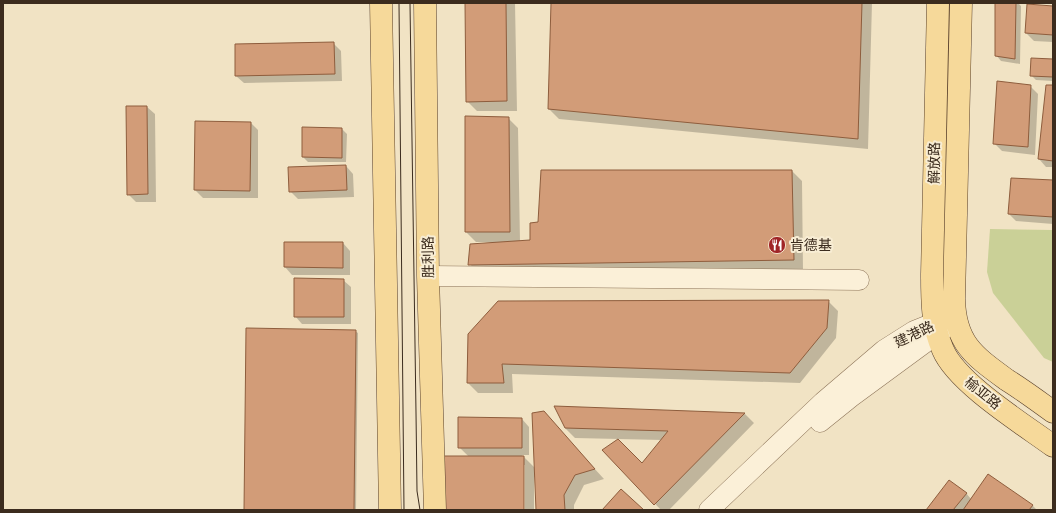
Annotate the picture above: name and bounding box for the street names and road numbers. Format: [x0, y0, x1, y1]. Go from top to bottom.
street label: 解放路 [924, 142, 945, 184]
street label: 胜利路 [418, 236, 439, 278]
street label: 建港路 [891, 316, 938, 353]
street label: 榆亚路 [960, 372, 1006, 415]

